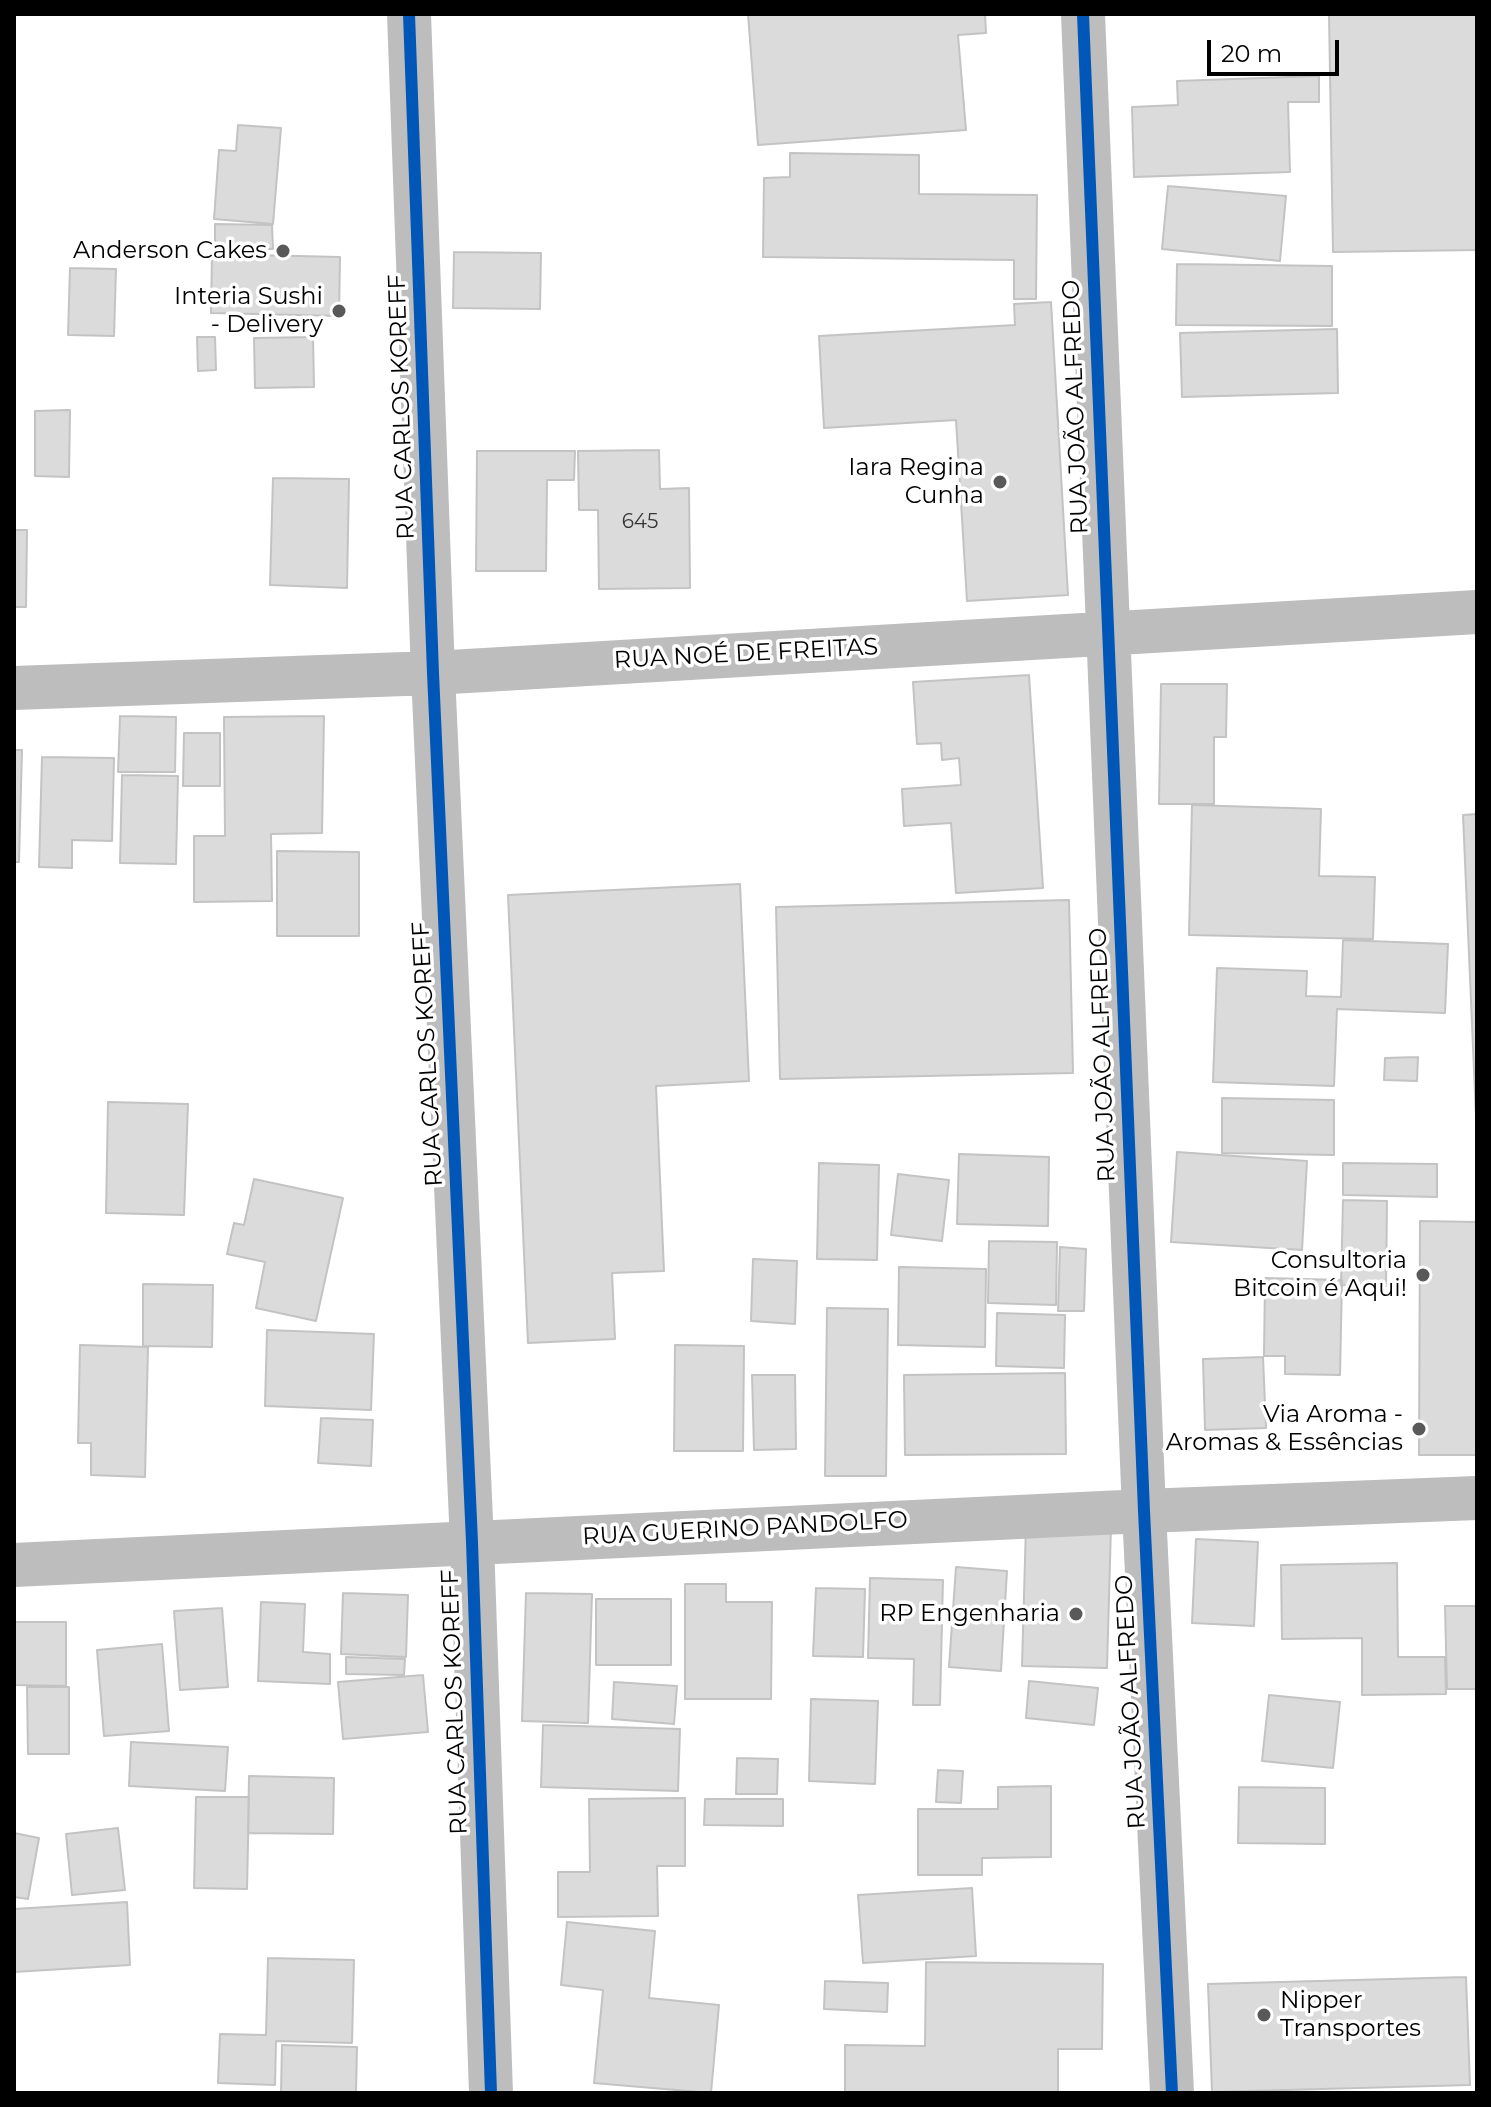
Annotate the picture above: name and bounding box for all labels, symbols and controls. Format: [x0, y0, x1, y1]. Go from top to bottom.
scale bar [1211, 24, 1343, 74]
text: 20 m [1221, 39, 1282, 68]
place label: Anderson Cakes [73, 237, 267, 265]
marker: Anderson Cakes [274, 242, 292, 260]
street label: RUA CARLOS KOREFF [383, 274, 421, 540]
street label: RUA JOÃO ALFREDO [1057, 279, 1095, 535]
place label: Interia Sushi - Delivery [174, 283, 323, 339]
marker: Interia Sushi - Delivery [330, 302, 348, 320]
place label: Iara Regina Cunha [848, 454, 984, 510]
marker: Iara Regina Cunha [991, 473, 1009, 491]
house number: 645 [622, 510, 658, 534]
street label: RUA NOÉ DE FREITAS [613, 633, 879, 675]
street label: RUA CARLOS KOREFF [407, 921, 449, 1187]
street label: RUA JOÃO ALFREDO [1084, 927, 1122, 1183]
place label: Consultoria Bitcoin é Aqui! [1233, 1247, 1407, 1303]
marker: Consultoria Bitcoin é Aqui! [1414, 1266, 1432, 1284]
place label: Via Aroma - Aromas & Essências [1166, 1401, 1403, 1457]
marker: Via Aroma - Aromas & Essências [1410, 1420, 1428, 1438]
street label: RUA GUERINO PANDOLFO [582, 1506, 908, 1552]
street label: RUA CARLOS KOREFF [436, 1569, 474, 1835]
street label: RUA JOÃO ALFREDO [1110, 1574, 1152, 1830]
place label: RP Engenharia [879, 1600, 1060, 1628]
marker: RP Engenharia [1067, 1605, 1085, 1623]
place label: Nipper Transportes [1280, 1987, 1421, 2043]
marker: Nipper Transportes [1255, 2006, 1273, 2024]

